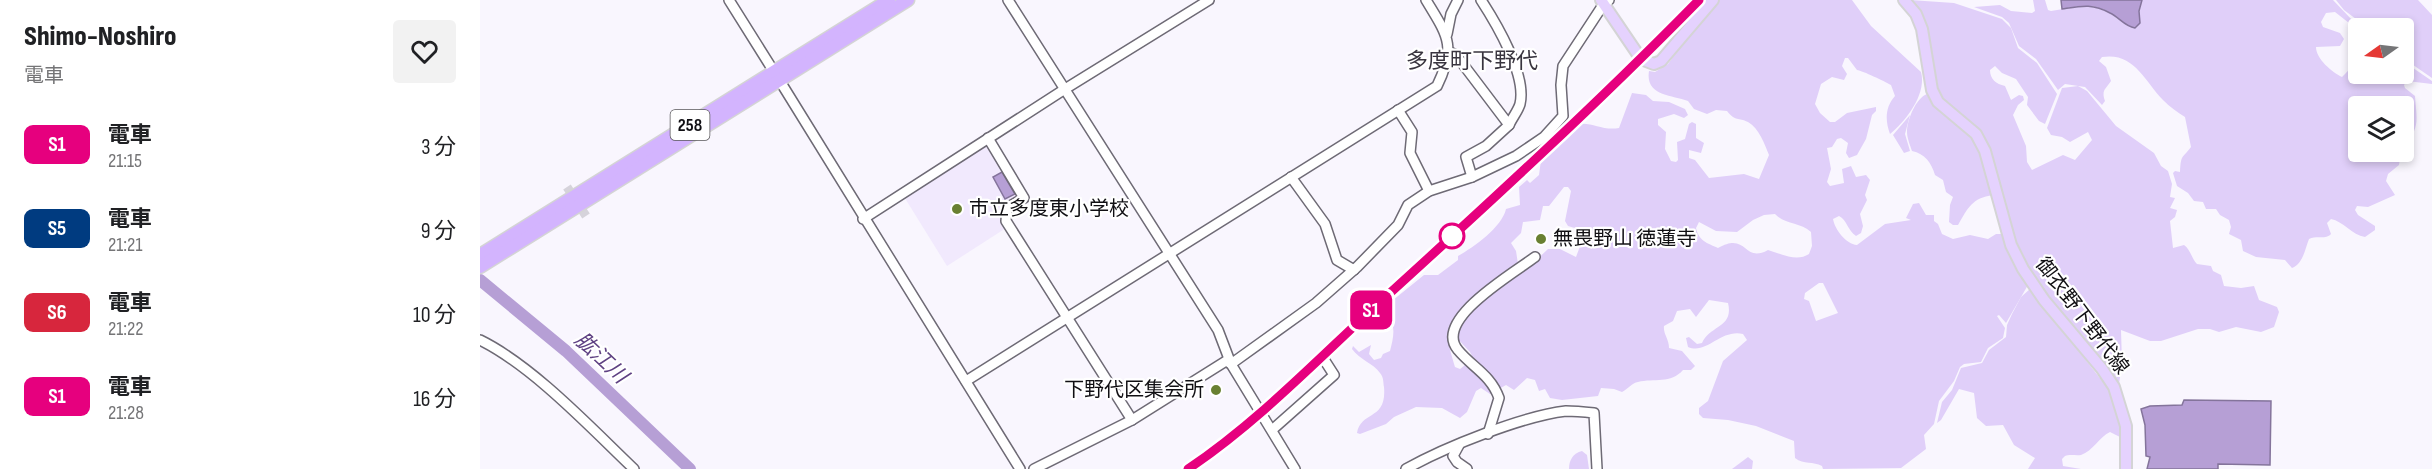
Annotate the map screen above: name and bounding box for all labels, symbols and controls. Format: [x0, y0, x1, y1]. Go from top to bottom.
north arrow [2348, 18, 2414, 84]
map controls [2348, 18, 2414, 162]
text: Shimo-Noshiro [24, 20, 176, 53]
button: heart [393, 20, 456, 83]
district label: 多度町下野代 [1406, 48, 1538, 75]
text: 電車 [24, 64, 64, 88]
button: layers [2348, 96, 2414, 162]
road number: 258 [670, 110, 710, 140]
text: 電車 [108, 122, 152, 149]
text: S1 [48, 132, 66, 157]
text: 3 分 [421, 134, 456, 161]
text: 21:15 [108, 149, 142, 173]
place label: 市立多度東小学校 [969, 197, 1129, 221]
marker: 市立多度東小学校 [950, 202, 964, 216]
text: 電車 [108, 206, 152, 233]
text: S5 [48, 216, 66, 241]
text: 9 分 [421, 218, 456, 245]
unlabelled marker [1439, 223, 1465, 249]
place label: 無畏野山 徳蓮寺 [1553, 227, 1696, 251]
marker: 無畏野山 徳蓮寺 [1534, 232, 1548, 246]
text: 21:21 [108, 233, 142, 257]
street label: 御衣野下野代線 [2030, 253, 2134, 379]
text: 電車 [108, 290, 152, 317]
line badge: S1 [1344, 290, 1398, 330]
text: S1 [1362, 298, 1380, 323]
text: S6 [47, 300, 67, 325]
text: 10 分 [413, 302, 456, 329]
text: 21:22 [108, 317, 144, 341]
water label: 肱江川 [569, 327, 634, 390]
text: 電車 [108, 374, 152, 401]
place label: 下野代区集会所 [1064, 378, 1204, 402]
marker: 下野代区集会所 [1209, 383, 1223, 397]
text: S1 [48, 384, 66, 409]
text: 16 分 [413, 386, 456, 413]
text: 21:28 [108, 401, 144, 425]

